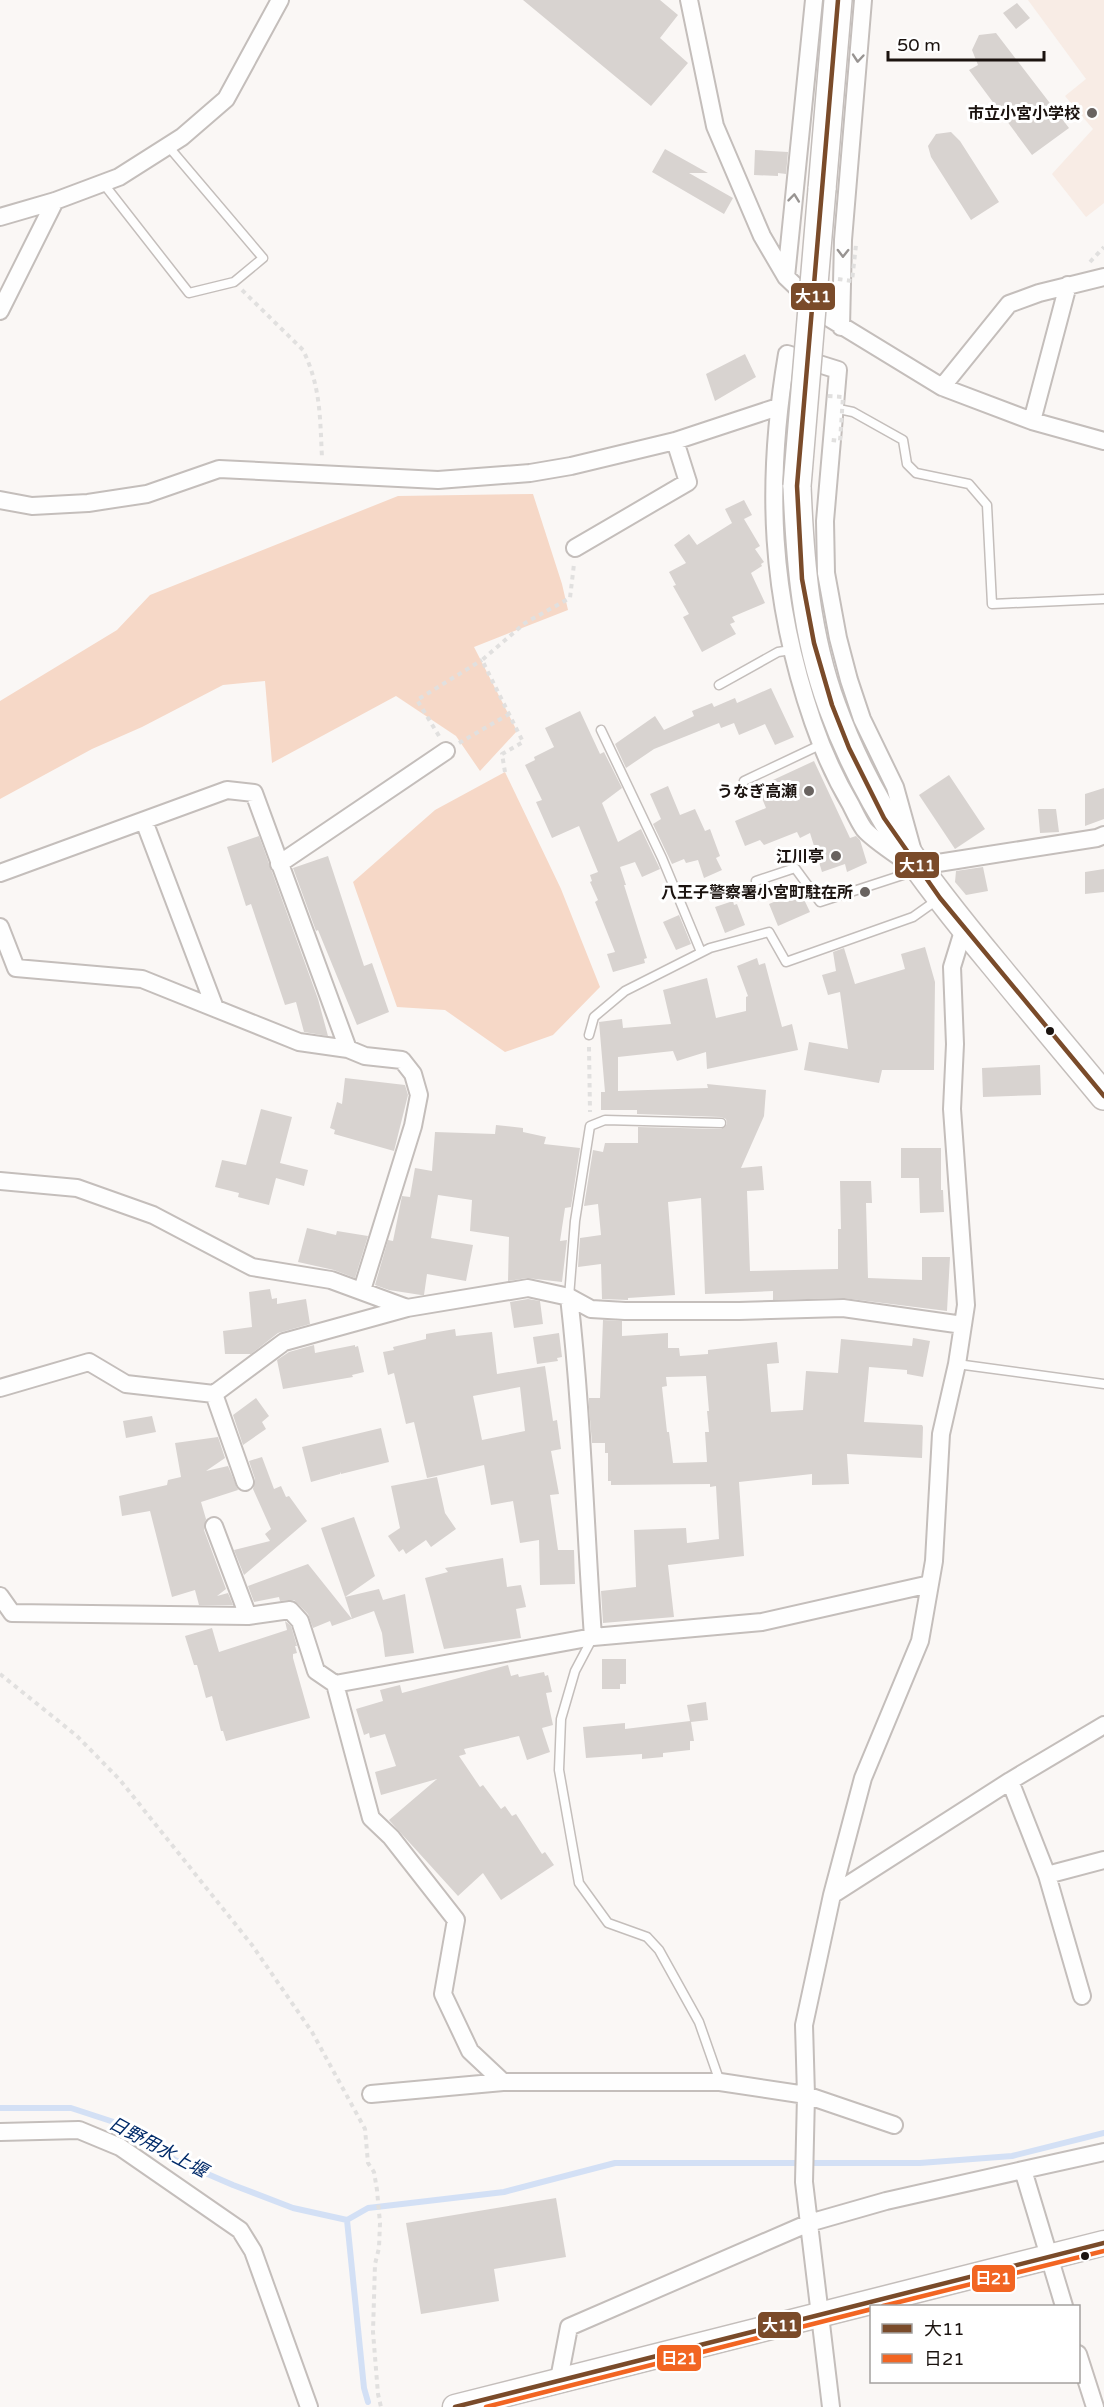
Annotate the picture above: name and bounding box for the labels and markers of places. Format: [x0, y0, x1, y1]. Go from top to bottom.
place label: 市立小宮小学校 [968, 104, 1080, 124]
marker: 市立小宮小学校 [1085, 106, 1099, 120]
place label: うなぎ高瀬 [717, 782, 797, 802]
marker: うなぎ高瀬 [802, 784, 816, 798]
place label: 江川亭 [776, 847, 824, 867]
marker: 江川亭 [829, 849, 843, 863]
place label: 八王子警察署小宮町駐在所 [661, 883, 853, 903]
marker: 八王子警察署小宮町駐在所 [858, 885, 872, 899]
unlabelled marker [1044, 1025, 1056, 1037]
unlabelled marker [1079, 2250, 1091, 2262]

